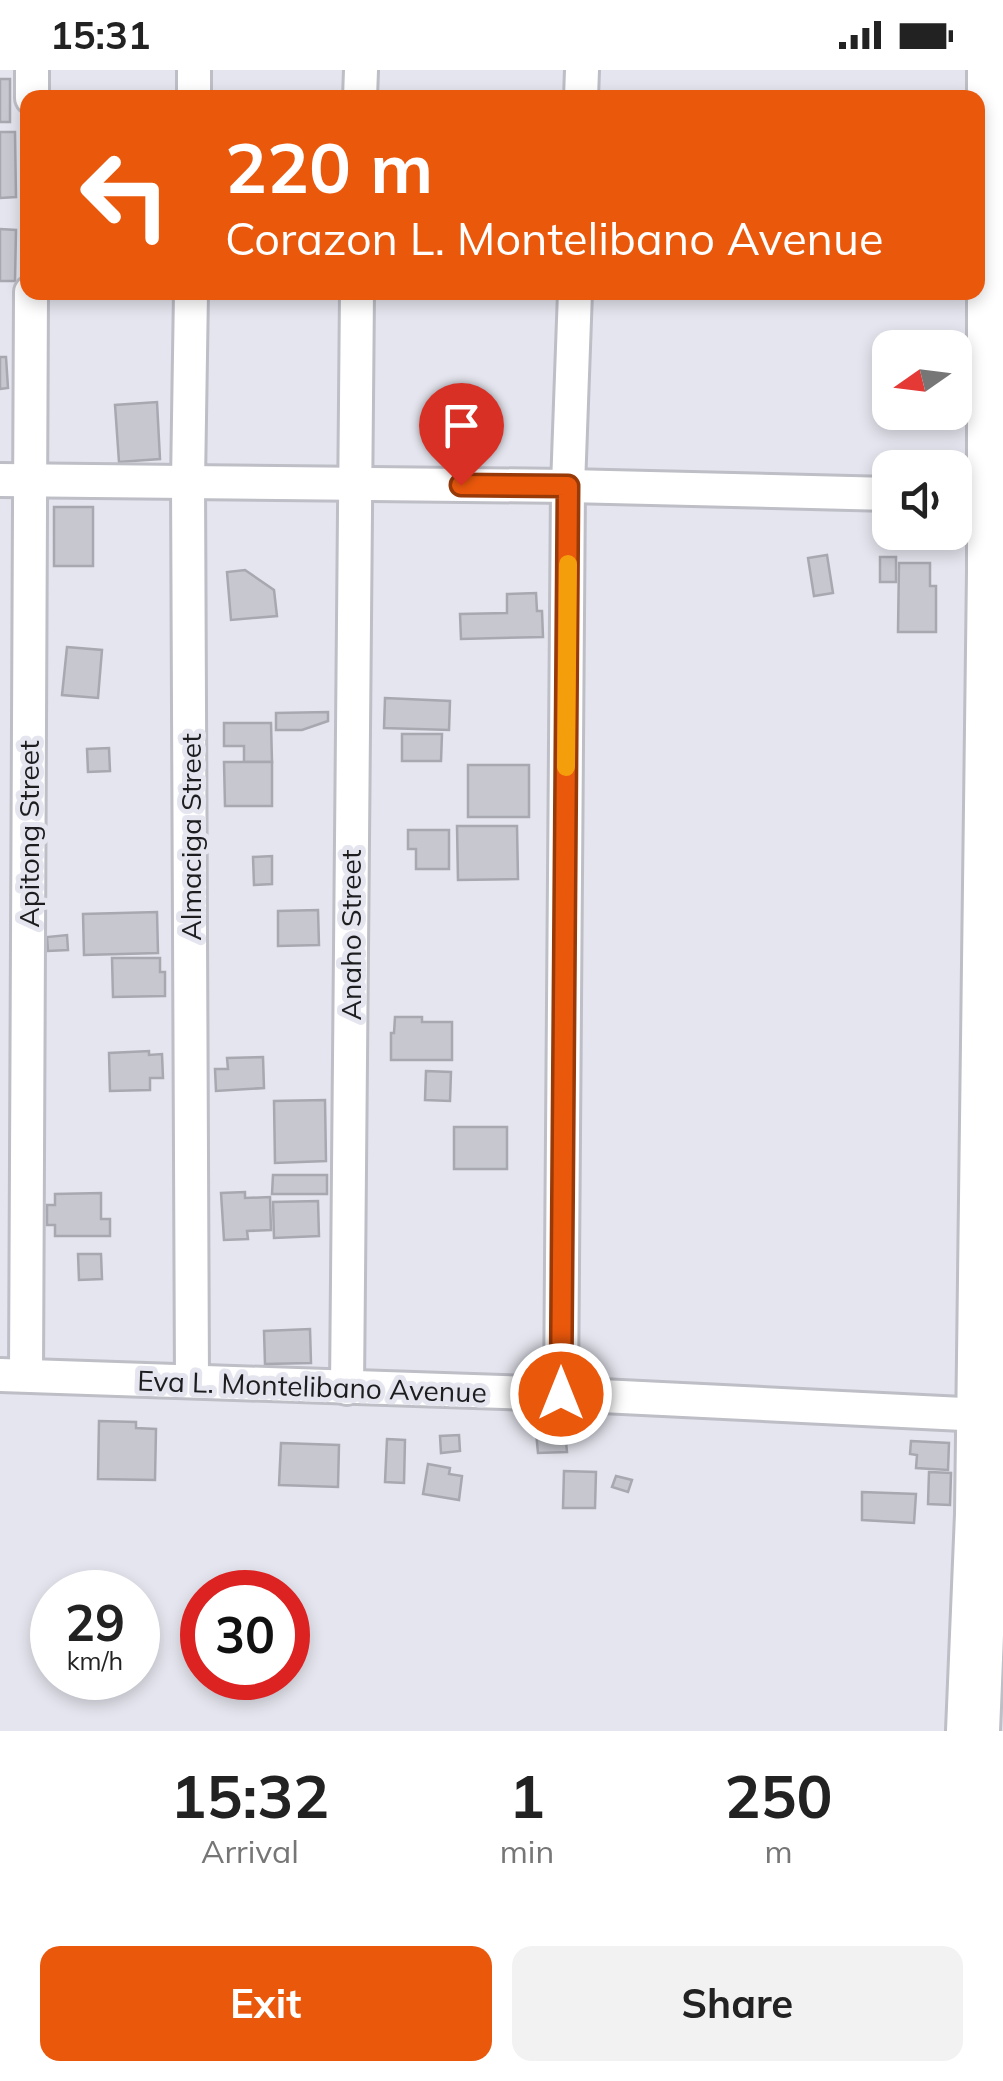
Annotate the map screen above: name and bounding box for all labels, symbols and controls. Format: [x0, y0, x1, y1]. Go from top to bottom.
text: 15:31 [50, 11, 151, 59]
text: 220 m [225, 123, 433, 211]
icon: left [60, 130, 190, 260]
text: Corazon L. Montelibano Avenue [225, 210, 883, 266]
north arrow [872, 330, 972, 430]
map controls [872, 330, 972, 550]
pin [419, 383, 504, 486]
icon: arrive [434, 398, 489, 453]
button: sound [872, 450, 972, 550]
street label: Almaciga Street [173, 733, 208, 941]
street label: Apitong Street [11, 740, 46, 928]
street label: Anaho Street [333, 849, 368, 1020]
position arrow [509, 1342, 613, 1446]
street label: Eva L. Montelibano Avenue [137, 1362, 487, 1410]
speed limit sign: 30 [180, 1570, 310, 1700]
text: 29 [65, 1591, 125, 1654]
text: km/h [67, 1645, 123, 1676]
text: 15:32 [170, 1758, 329, 1833]
text: 1 [509, 1758, 545, 1833]
text: 250 [725, 1758, 833, 1833]
text: Arrival [201, 1831, 299, 1871]
text: min [500, 1831, 554, 1871]
text: m [765, 1831, 793, 1871]
button: Exit [40, 1946, 492, 2061]
button: Share [512, 1946, 963, 2061]

